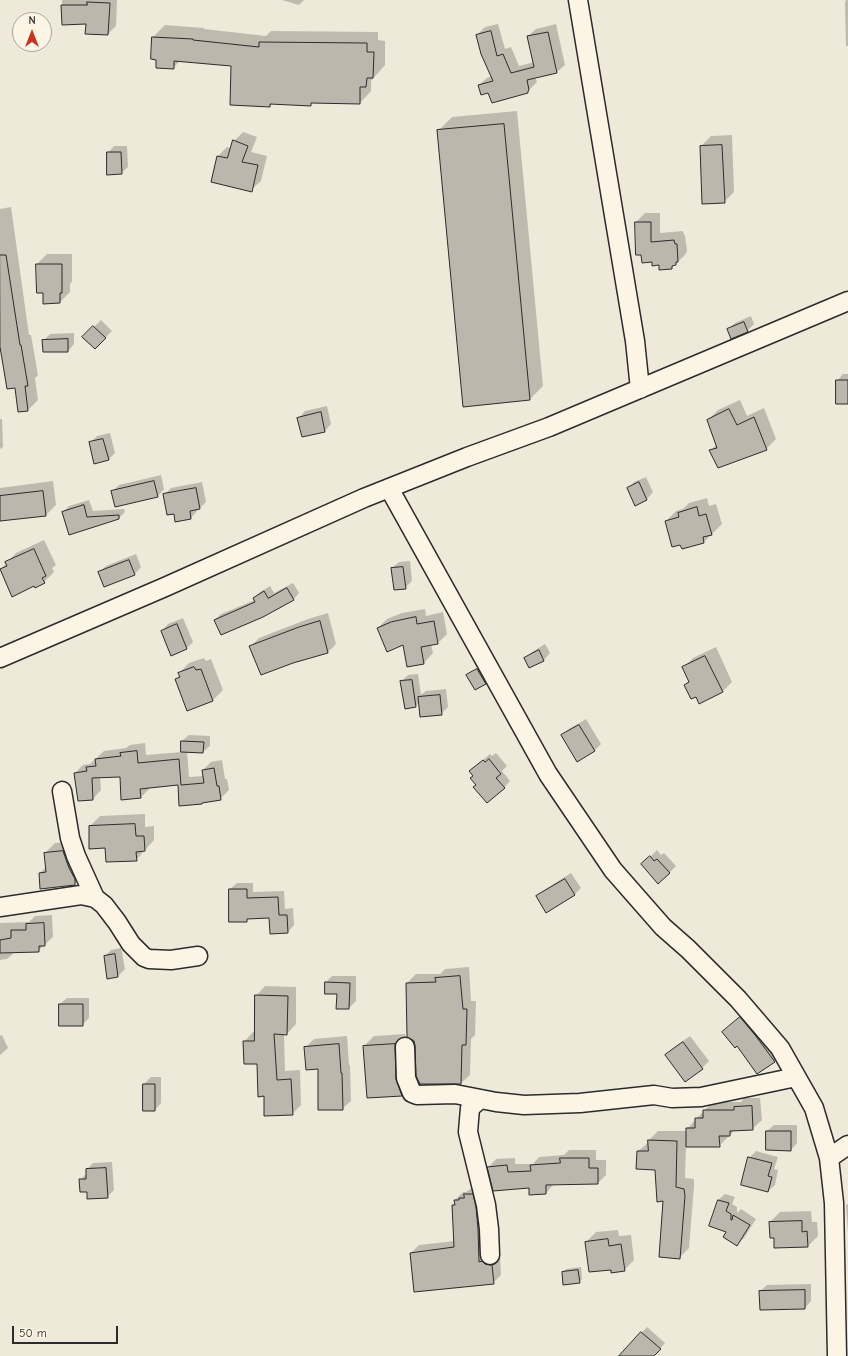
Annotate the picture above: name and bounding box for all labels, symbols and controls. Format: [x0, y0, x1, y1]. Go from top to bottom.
north arrow [12, 12, 52, 52]
text: N [28, 14, 36, 27]
scale bar [14, 1318, 120, 1344]
text: 50 m [19, 1326, 47, 1340]

